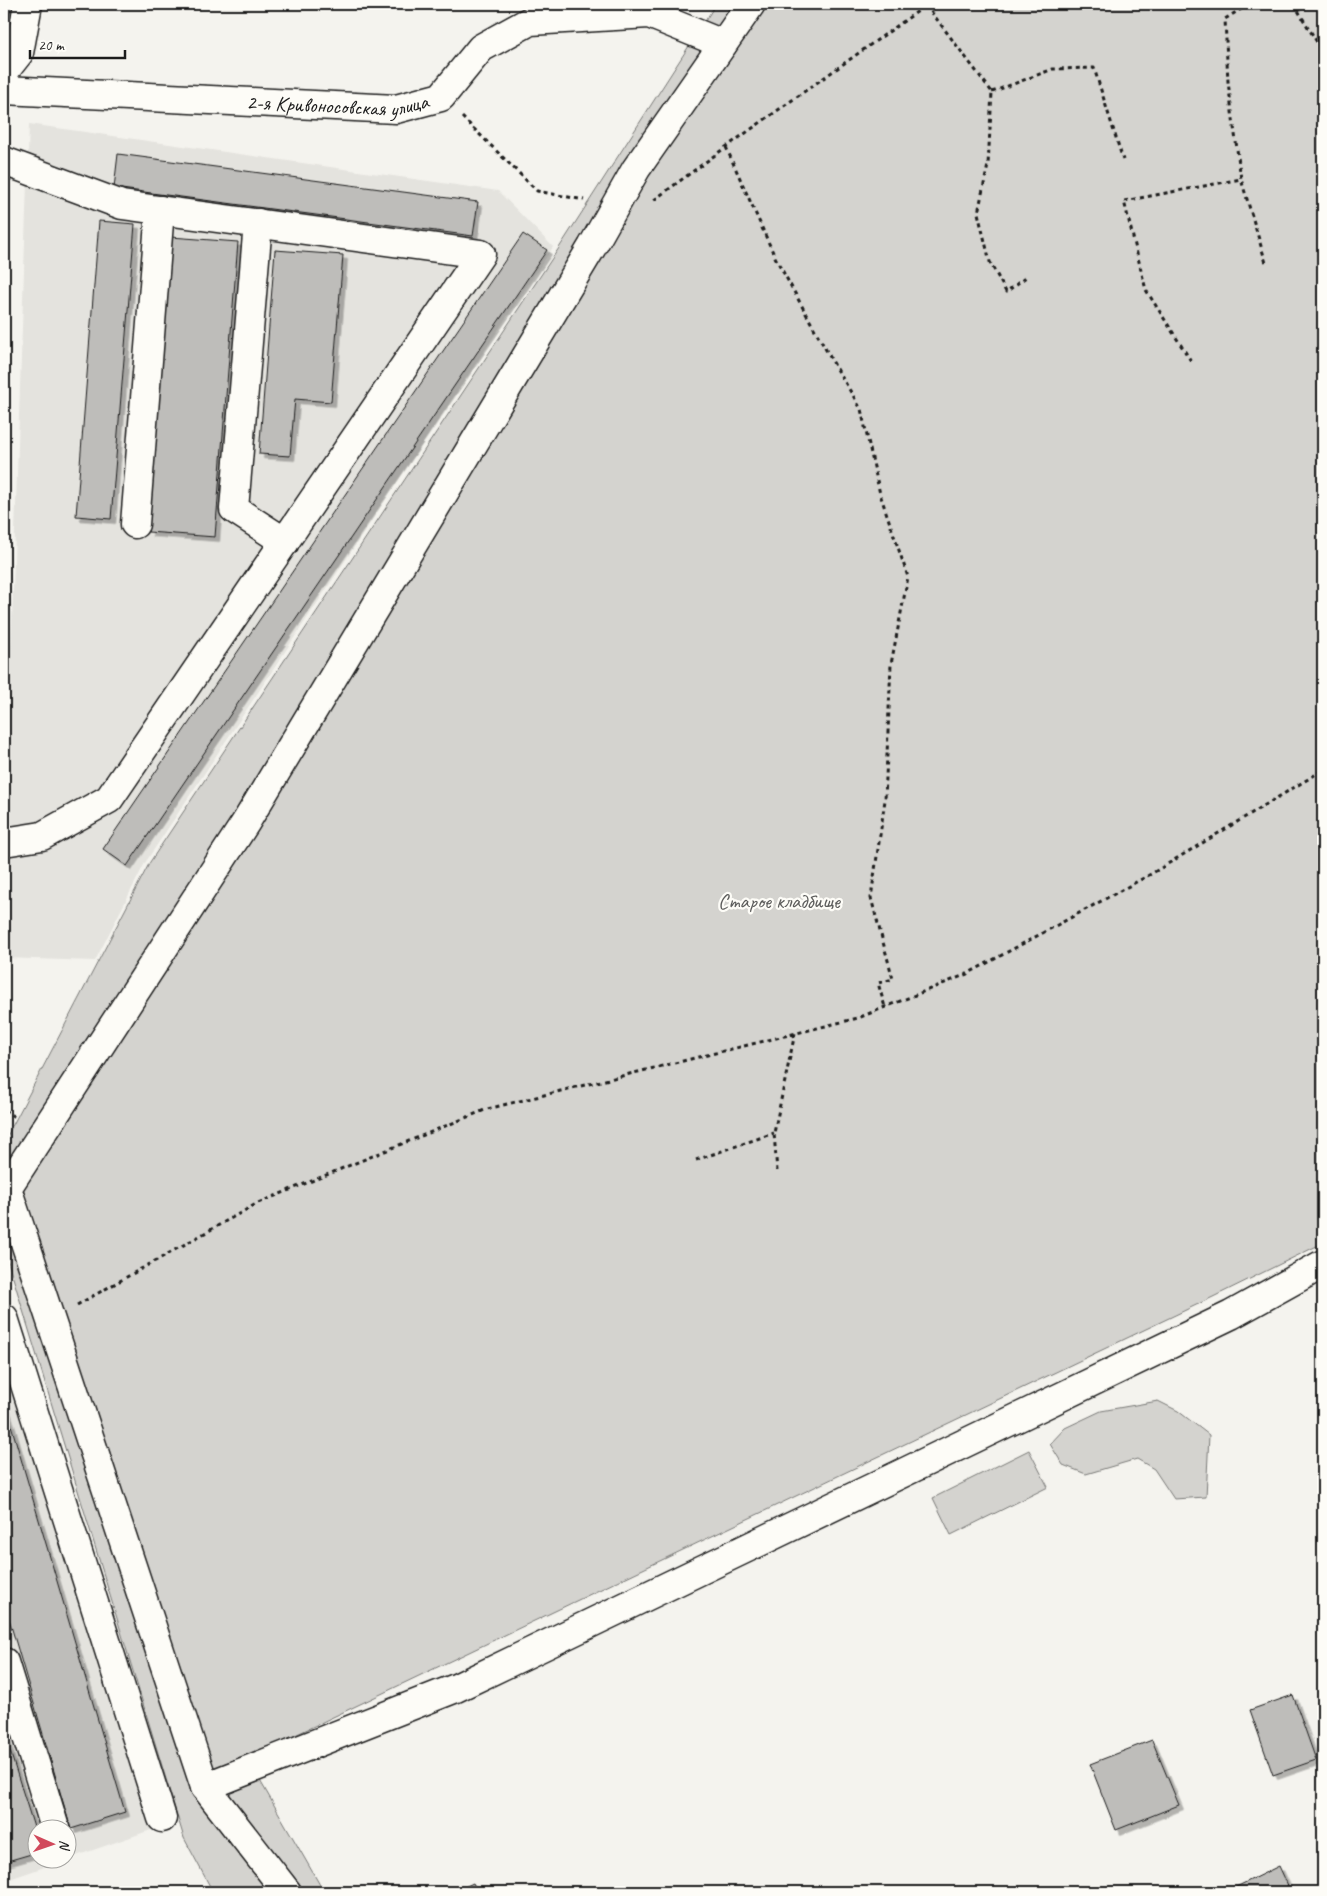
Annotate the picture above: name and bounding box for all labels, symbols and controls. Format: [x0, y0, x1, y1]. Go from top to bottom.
scale bar [30, 28, 125, 60]
text: 20 m [38, 36, 65, 55]
street label: 2-я Кривоносовская улица [246, 87, 433, 122]
park label: Старое кладбище [718, 888, 841, 914]
north arrow [28, 1818, 78, 1868]
text: N [56, 1840, 73, 1851]

